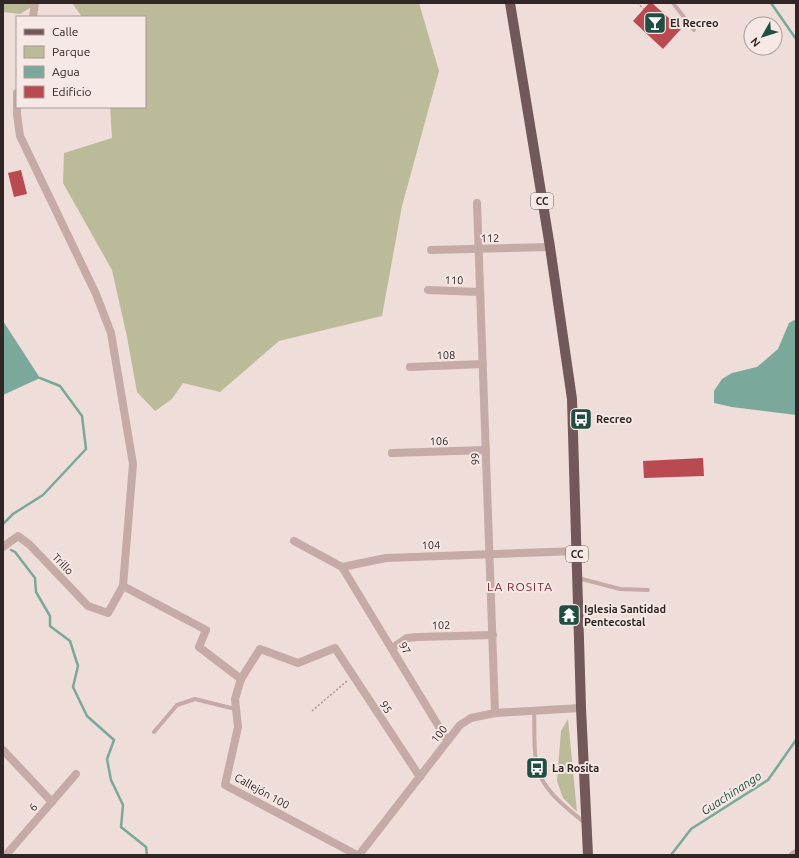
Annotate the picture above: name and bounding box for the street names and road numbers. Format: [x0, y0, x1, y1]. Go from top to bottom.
road number: CC [531, 193, 553, 209]
street label: 112 [481, 232, 499, 244]
street label: 110 [444, 274, 464, 286]
street label: 108 [436, 349, 456, 361]
street label: 106 [429, 435, 449, 447]
street label: 99 [469, 453, 481, 465]
street label: 104 [421, 539, 441, 551]
road number: CC [566, 546, 588, 562]
street label: Trillo [50, 551, 76, 577]
street label: 102 [432, 619, 450, 631]
street label: 97 [397, 640, 413, 656]
street label: 95 [378, 699, 394, 715]
street label: 100 [428, 723, 450, 745]
street label: Callejón 100 [233, 771, 291, 811]
street label: 6 [26, 801, 40, 813]

